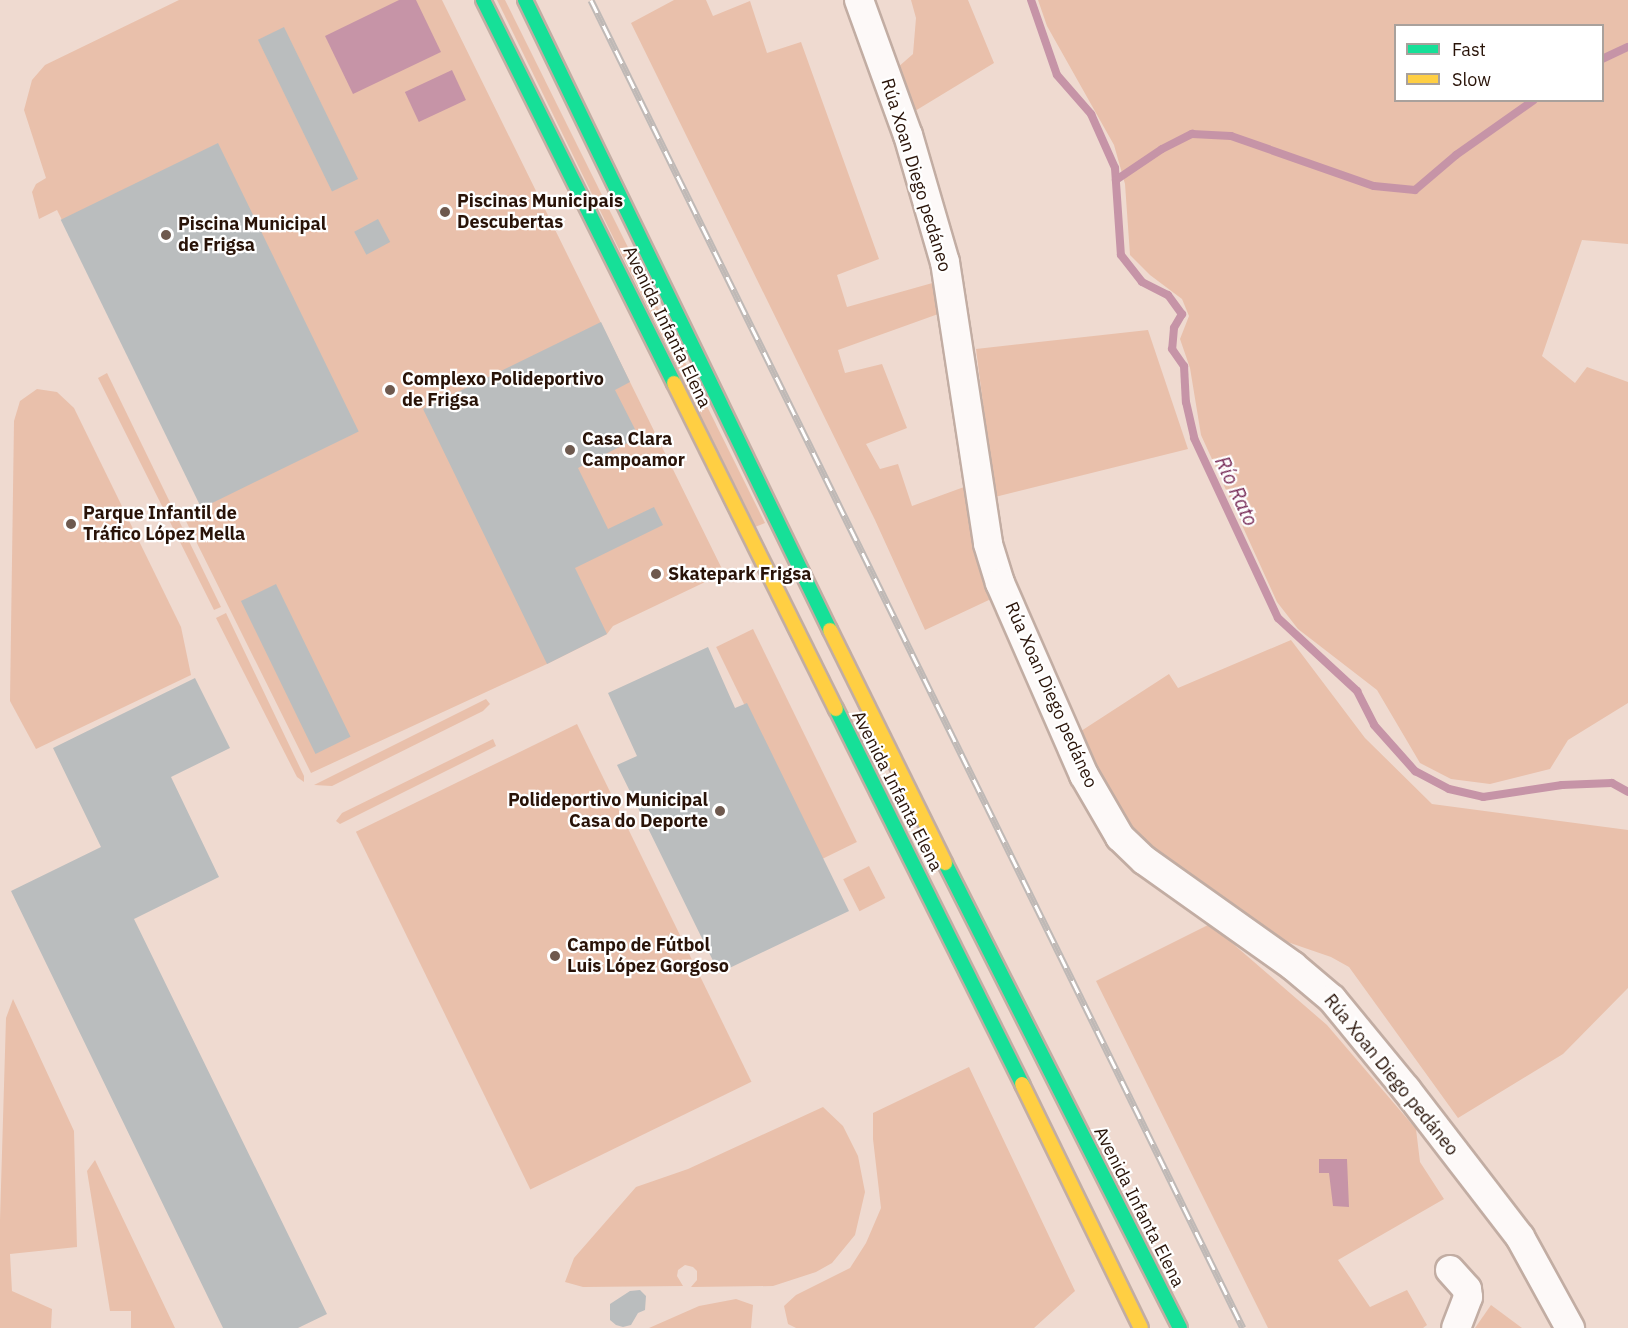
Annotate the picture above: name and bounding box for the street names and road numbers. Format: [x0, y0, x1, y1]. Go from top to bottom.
street label: Rúa Xoan Diego pedáneo [876, 76, 956, 274]
street label: Avenida Infanta Elena [618, 243, 716, 411]
street label: Rúa Xoan Diego pedáneo [1000, 599, 1102, 791]
street label: Avenida Infanta Elena [847, 707, 947, 875]
street label: Rúa Xoan Diego pedáneo [1319, 990, 1463, 1160]
street label: Avenida Infanta Elena [1089, 1123, 1189, 1291]

